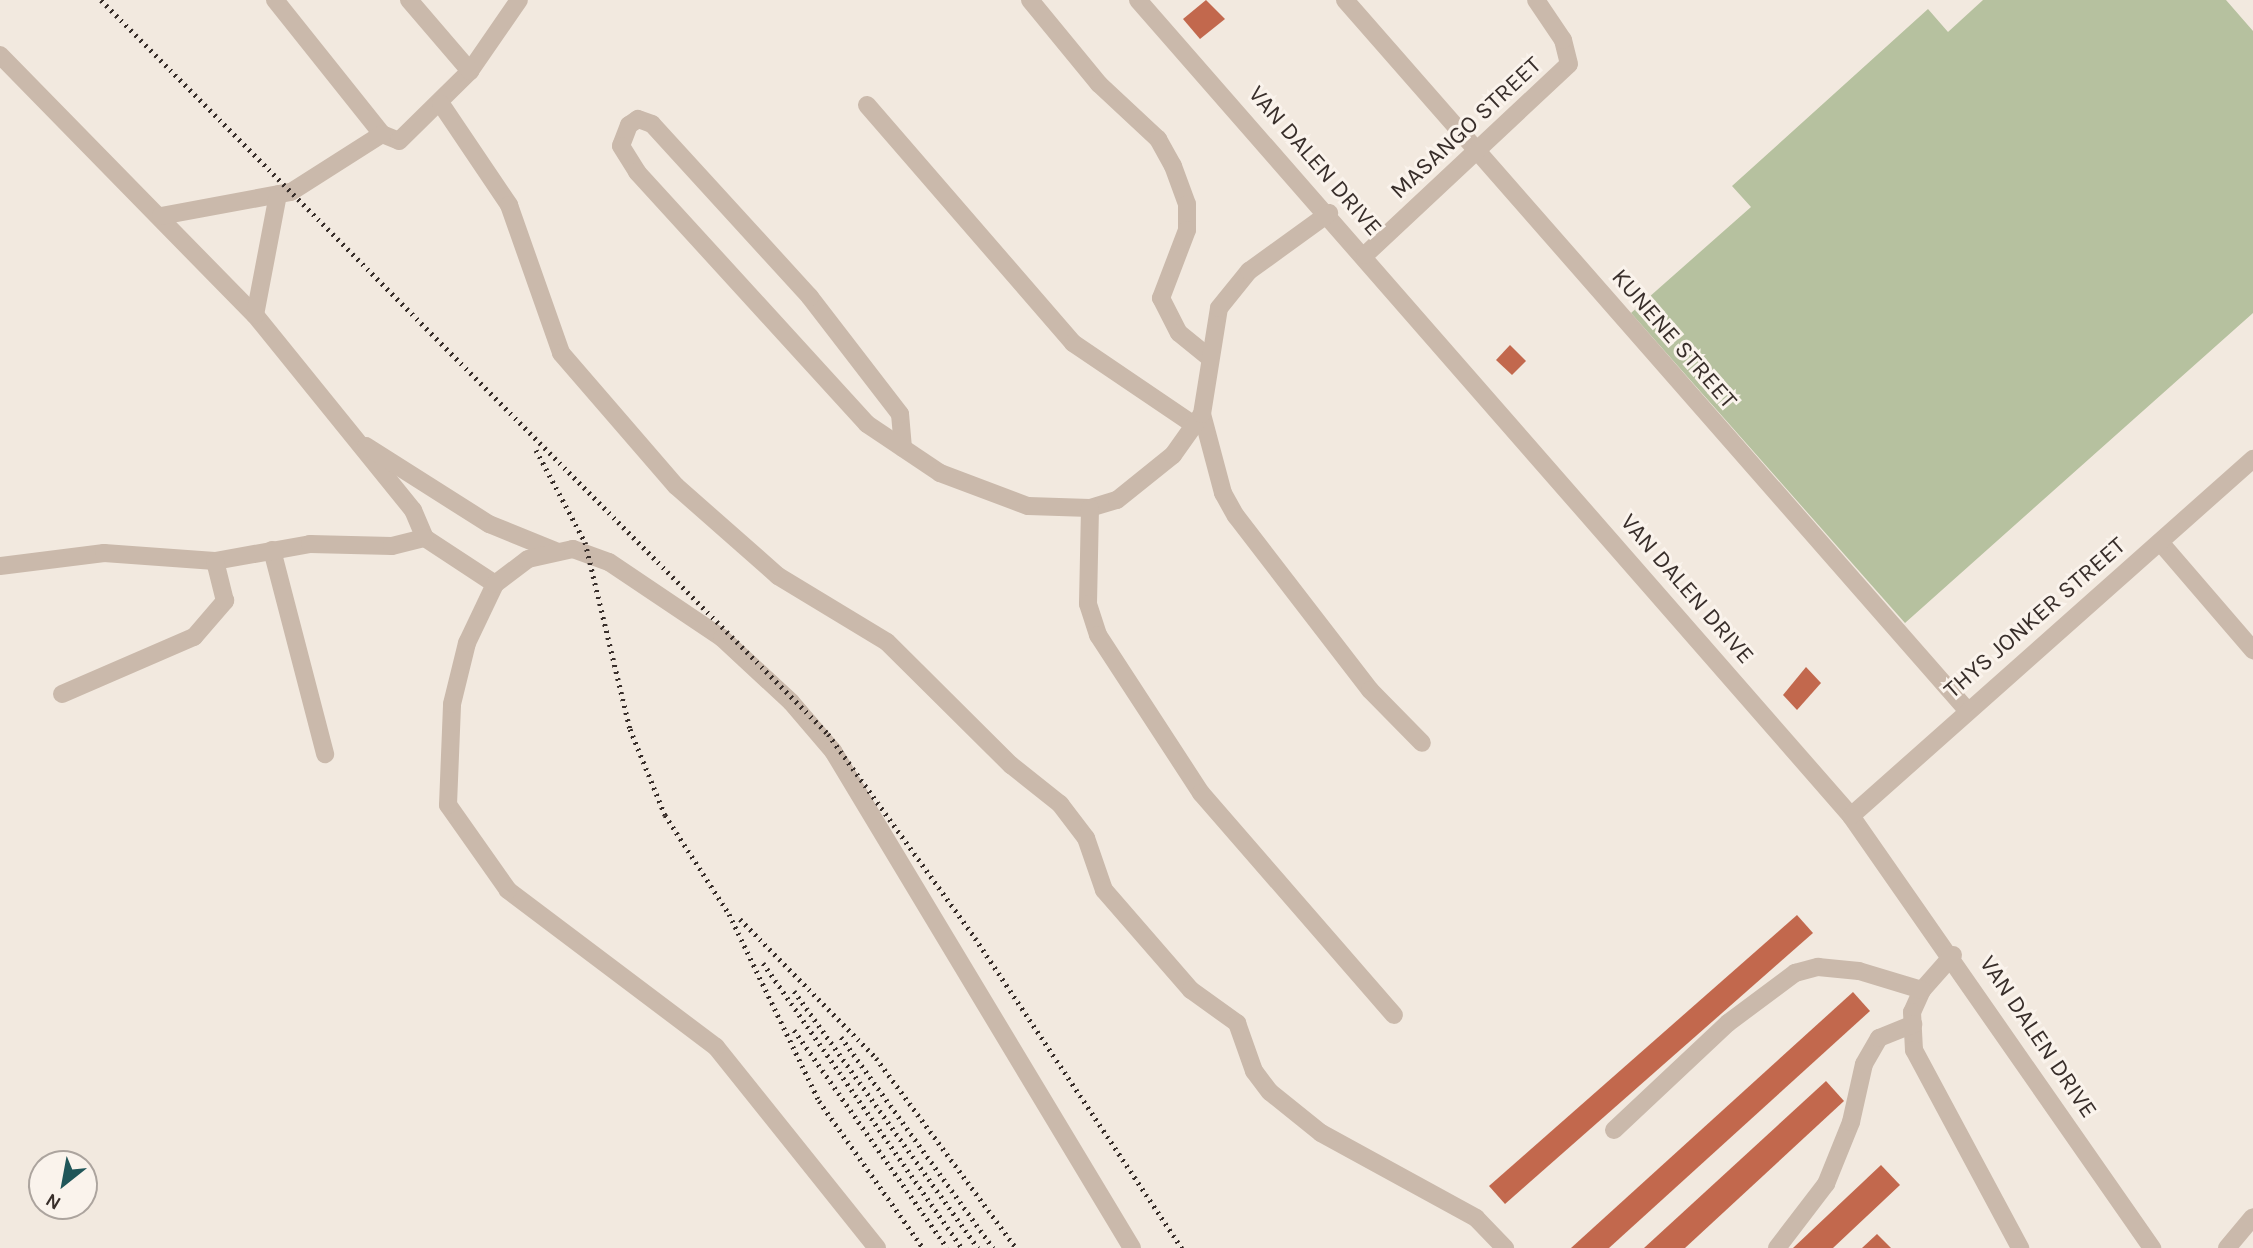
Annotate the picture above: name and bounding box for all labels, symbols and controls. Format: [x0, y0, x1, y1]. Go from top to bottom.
street label: MASANGO STREET [1385, 51, 1547, 205]
street label: VAN DALEN DRIVE [1242, 80, 1388, 242]
street label: KUNENE STREET [1605, 263, 1743, 415]
street label: VAN DALEN DRIVE [1614, 508, 1760, 670]
street label: THYS JONKER STREET [1938, 531, 2132, 705]
street label: VAN DALEN DRIVE [1973, 950, 2103, 1124]
north arrow [28, 1150, 98, 1220]
text: N [42, 1188, 65, 1214]

